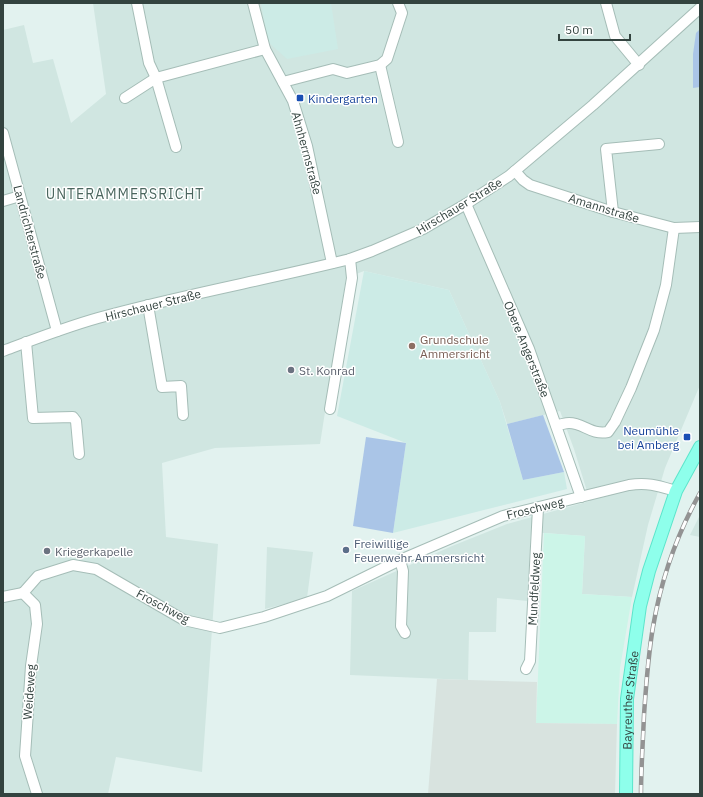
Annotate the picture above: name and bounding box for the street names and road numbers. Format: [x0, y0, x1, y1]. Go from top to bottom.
street label: Ahnherrnstraße [289, 110, 325, 197]
street label: Hirschauer Straße [413, 174, 505, 238]
street label: Landrichterstraße [10, 183, 50, 281]
street label: Amannstraße [567, 190, 642, 226]
street label: Hirschauer Straße [104, 286, 203, 324]
street label: Obere Angerstraße [501, 299, 553, 400]
street label: Froschweg [505, 494, 566, 522]
street label: Mundfeldweg [525, 551, 543, 626]
street label: Froschweg [134, 586, 193, 627]
street label: Bayreuther Straße [619, 649, 641, 750]
street label: Weideweg [20, 663, 38, 720]

